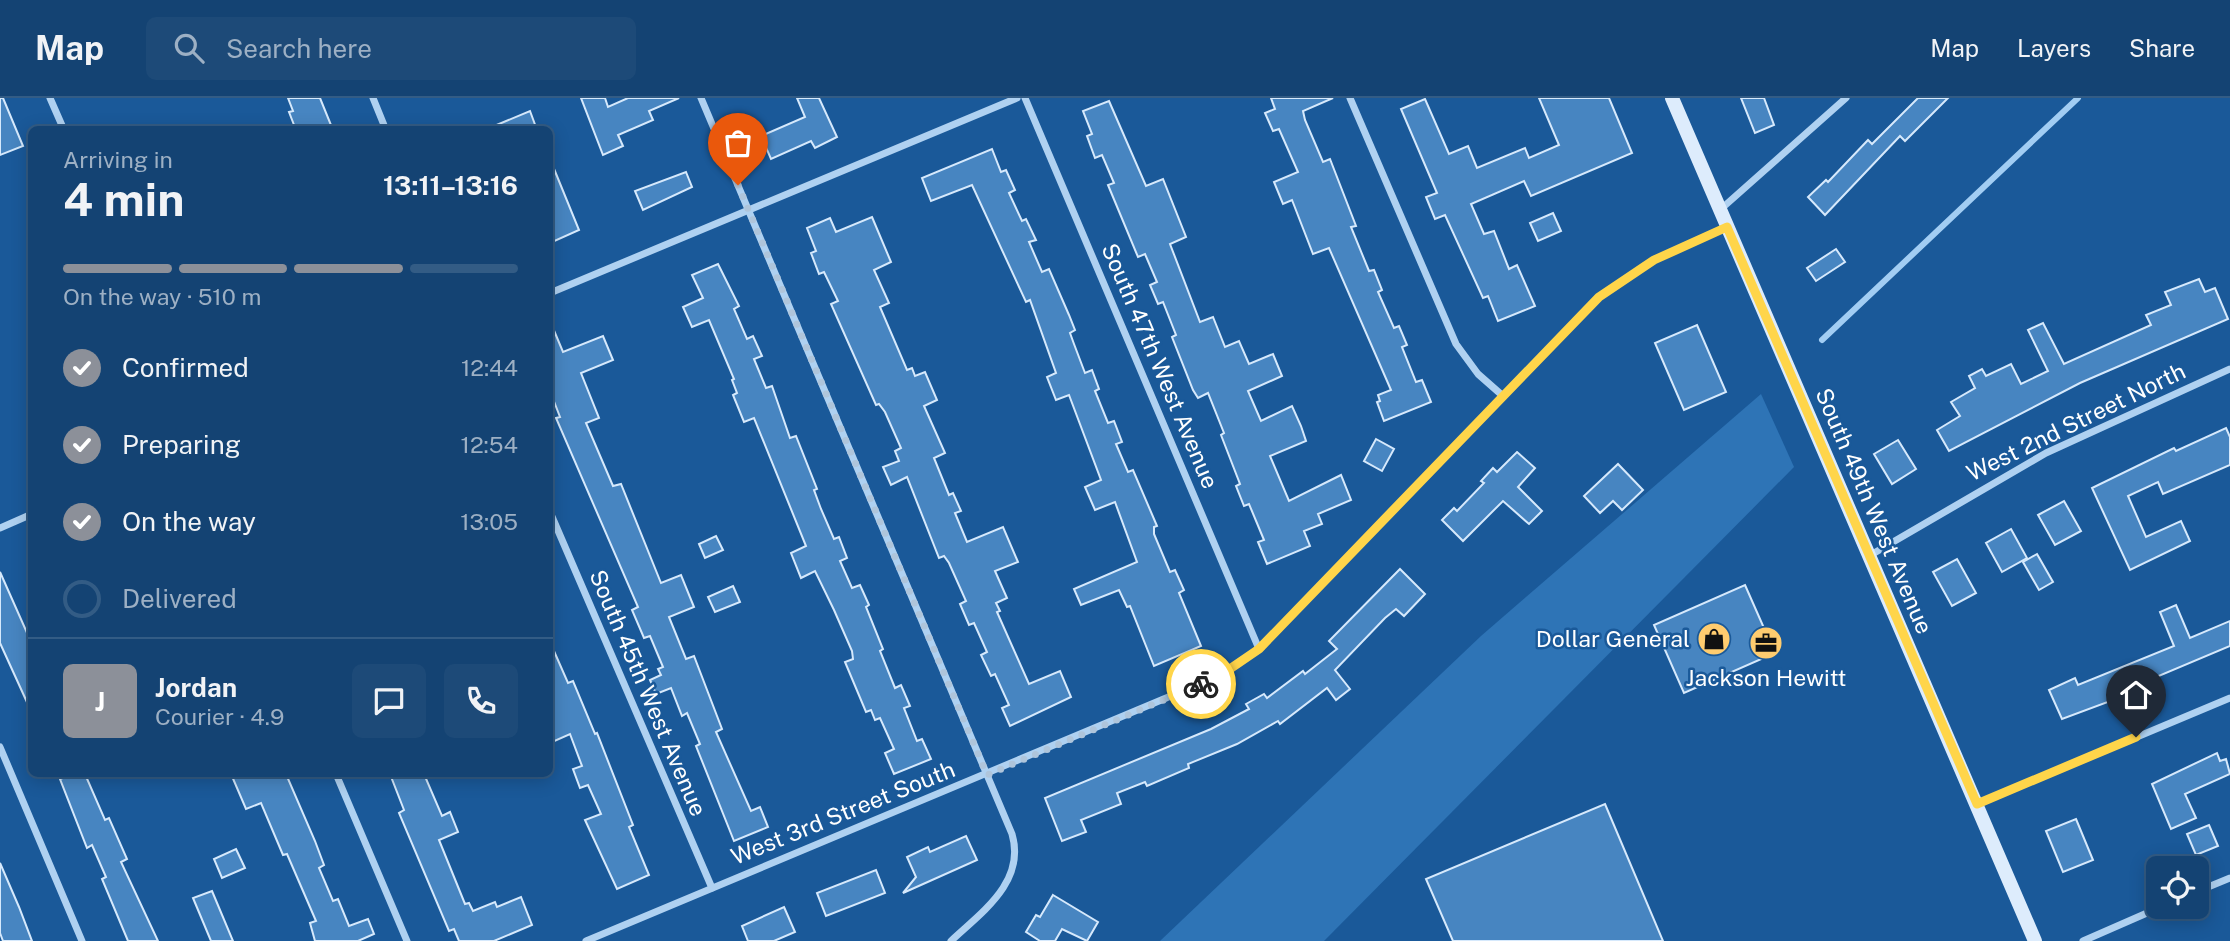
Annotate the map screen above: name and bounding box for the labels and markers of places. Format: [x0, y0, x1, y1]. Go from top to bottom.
pin [708, 113, 768, 185]
shop icon: Dollar General [1695, 620, 1733, 658]
office icon: Jackson Hewitt [1747, 624, 1785, 662]
place label: Dollar General [1536, 625, 1690, 652]
place label: Jackson Hewitt [1686, 664, 1846, 691]
pin [2106, 665, 2166, 737]

